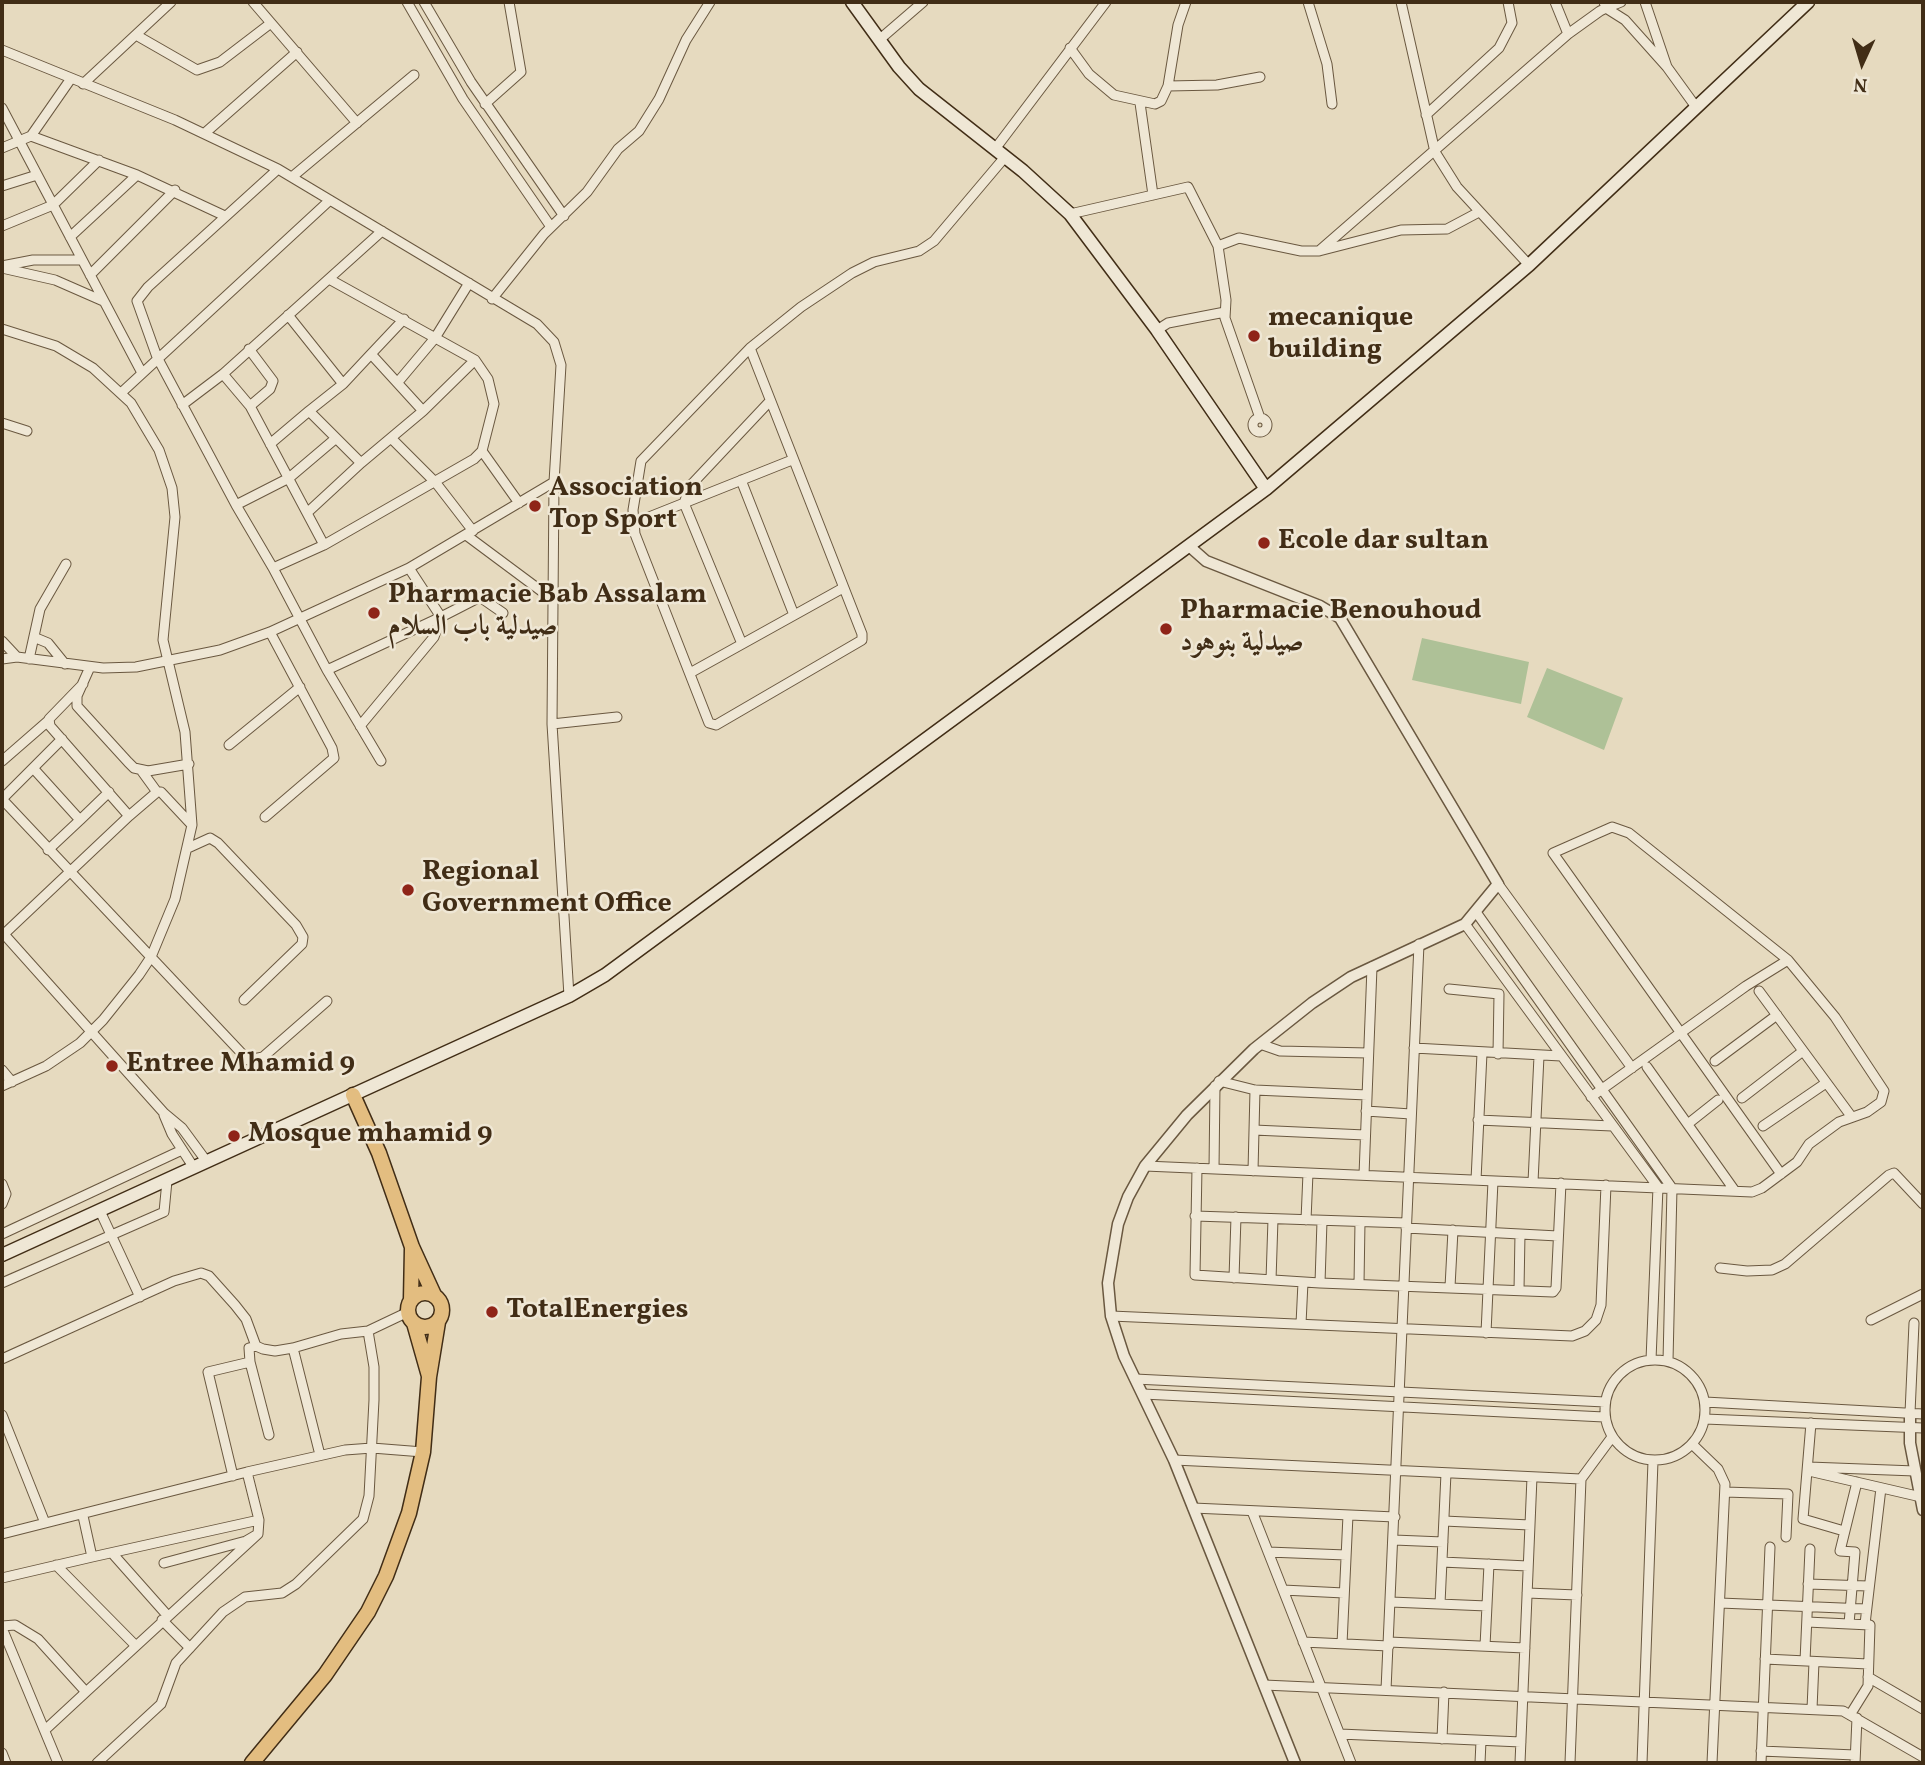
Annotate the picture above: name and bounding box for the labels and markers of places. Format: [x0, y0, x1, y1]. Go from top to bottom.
place label: mecanique building [1268, 303, 1413, 369]
marker: mecanique building [1246, 328, 1262, 344]
place label: Association Top Sport [549, 473, 703, 539]
marker: Association Top Sport [527, 498, 543, 514]
place label: Ecole dar sultan [1278, 526, 1489, 560]
marker: Ecole dar sultan [1256, 535, 1272, 551]
place label: Pharmacie Bab Assalam صيدلية باب السلام [388, 580, 707, 646]
place label: Pharmacie Benouhoud صيدلية بنوهود [1180, 596, 1482, 662]
marker: Pharmacie Bab Assalam صيدلية باب السلام [366, 605, 382, 621]
marker: Pharmacie Benouhoud صيدلية بنوهود [1158, 621, 1174, 637]
place label: Regional Government Office [422, 857, 672, 923]
marker: Regional Government Office [400, 882, 416, 898]
place label: Entree Mhamid 9 [126, 1049, 355, 1083]
marker: Entree Mhamid 9 [104, 1058, 120, 1074]
place label: Mosque mhamid 9 [248, 1119, 493, 1153]
marker: Mosque mhamid 9 [226, 1128, 242, 1144]
place label: TotalEnergies [506, 1295, 688, 1329]
marker: TotalEnergies [484, 1304, 500, 1320]

